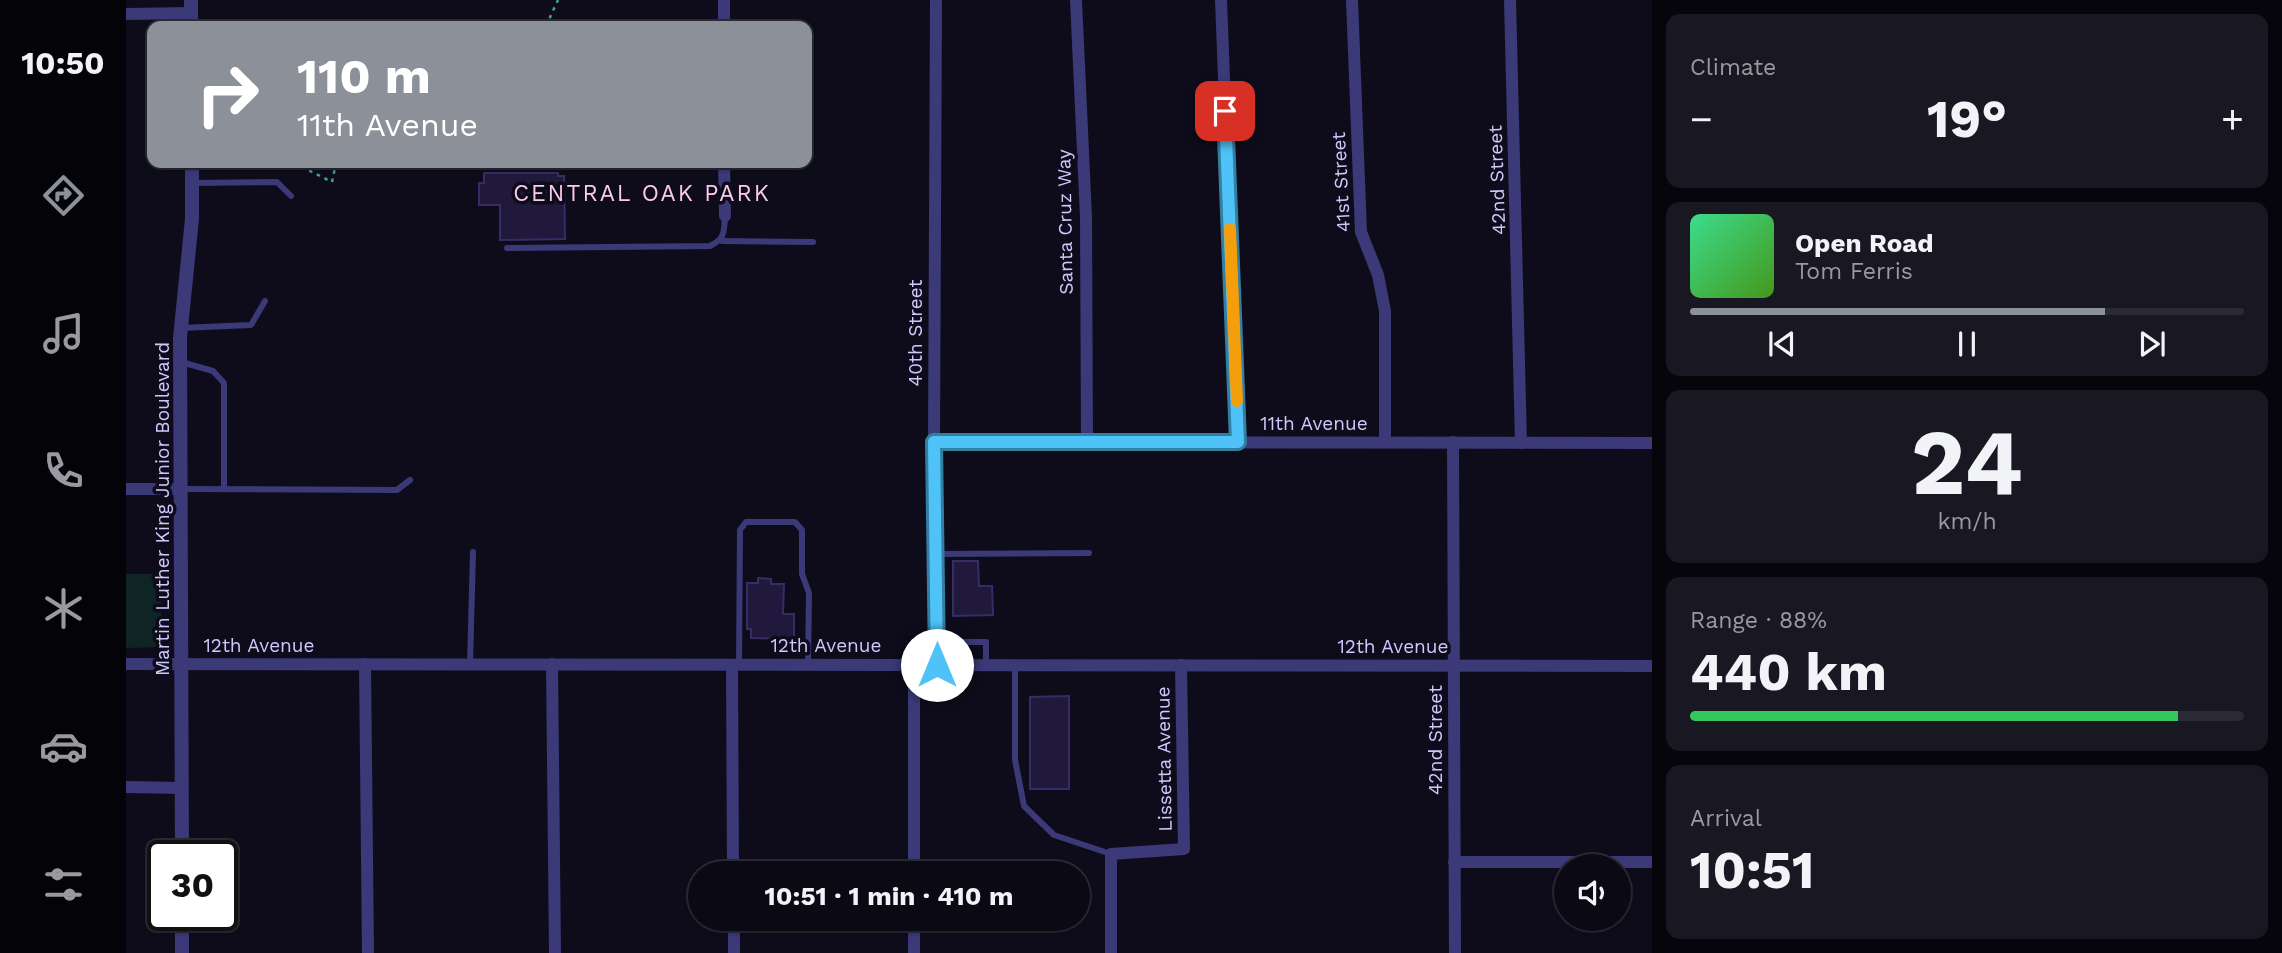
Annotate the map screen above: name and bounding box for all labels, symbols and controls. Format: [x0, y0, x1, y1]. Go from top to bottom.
text: 10:50 [21, 44, 105, 82]
text: 110 m [297, 47, 431, 105]
icon: right [182, 49, 273, 140]
text: Climate [1690, 54, 1776, 81]
pin [1195, 81, 1255, 141]
text: 19° [1927, 89, 2007, 150]
icon: arrive [1206, 92, 1244, 130]
text: − [1690, 97, 1713, 141]
text: + [2221, 97, 2244, 141]
text: 11th Avenue [297, 106, 478, 144]
street label: 42nd Street [1484, 125, 1510, 235]
street label: 41st Street [1327, 131, 1355, 233]
street label: Santa Cruz Way [1052, 149, 1078, 295]
icon: directions [39, 171, 88, 220]
district label: CENTRAL OAK PARK [513, 180, 771, 207]
text: Open Road [1795, 228, 1933, 258]
text: Tom Ferris [1795, 258, 1913, 285]
street label: 40th Street [904, 280, 927, 386]
icon: music [39, 309, 88, 358]
icon: previous [1763, 325, 1801, 363]
icon: pause [1948, 325, 1986, 363]
icon: next [2133, 325, 2171, 363]
street label: Martin Luther King Junior Boulevard [151, 342, 174, 676]
text: 24 [1911, 409, 2023, 516]
street label: 11th Avenue [1260, 412, 1368, 435]
icon: phone [39, 446, 88, 495]
text: km/h [1937, 508, 1997, 535]
icon: climate [39, 584, 88, 633]
text: Range · 88% [1690, 607, 1827, 634]
position arrow [900, 628, 974, 702]
street label: 12th Avenue [203, 634, 315, 657]
street label: 12th Avenue [770, 634, 882, 657]
street label: 12th Avenue [1337, 635, 1449, 658]
text: 440 km [1690, 642, 1887, 703]
street label: 42nd Street [1424, 685, 1447, 795]
street label: Lissetta Avenue [1151, 686, 1177, 832]
icon: car [39, 722, 88, 771]
text: Arrival [1690, 805, 1762, 832]
speed limit sign: 30 [147, 840, 238, 931]
text: 10:51 [1690, 840, 1814, 901]
map controls [1554, 854, 1631, 931]
button: sound [1554, 854, 1631, 931]
icon: filters [39, 860, 88, 909]
text: 10:51 · 1 min · 410 m [765, 881, 1013, 911]

